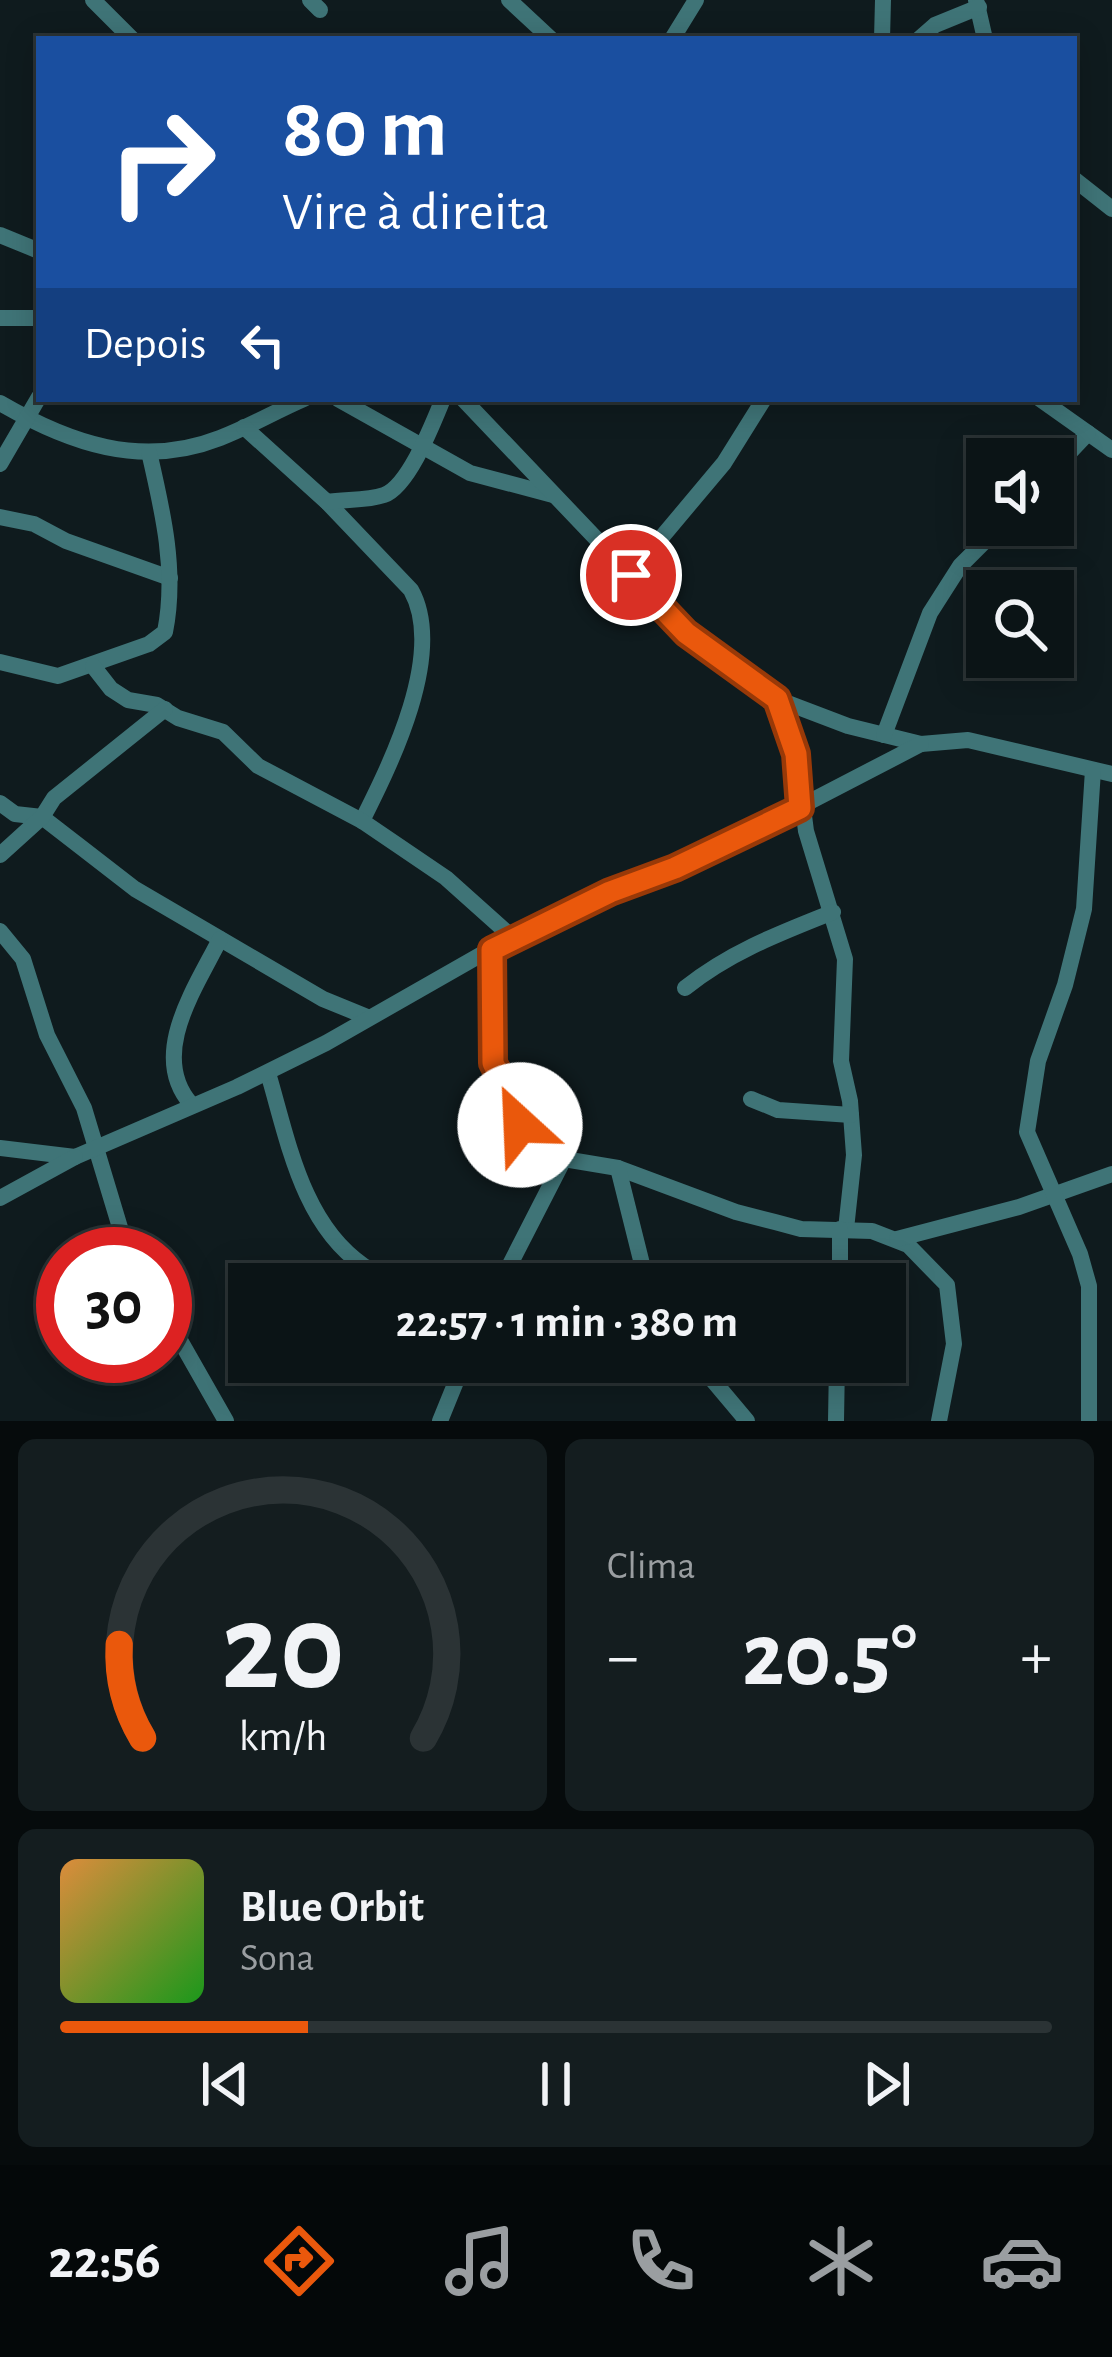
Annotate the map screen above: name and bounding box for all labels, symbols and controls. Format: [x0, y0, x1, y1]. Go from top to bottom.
icon: right [84, 84, 240, 240]
text: 80 m [282, 88, 448, 172]
text: Vire à direita [282, 186, 549, 240]
icon: left [230, 312, 296, 378]
text: Depois [84, 322, 206, 367]
map controls [966, 438, 1074, 678]
button: sound [966, 438, 1074, 546]
pin [580, 524, 682, 626]
icon: arrive [598, 542, 664, 608]
button: search [966, 570, 1074, 678]
position arrow [457, 1062, 583, 1188]
speed limit sign: 30 [36, 1227, 192, 1383]
text: 22:57 · 1 min · 380 m [396, 1300, 738, 1345]
text: Clima [607, 1547, 696, 1586]
text: 20 [221, 1587, 344, 1712]
text: 20.5° [742, 1612, 917, 1702]
text: − [607, 1624, 639, 1690]
text: + [1020, 1624, 1052, 1690]
text: km/h [238, 1716, 327, 1759]
text: Blue Orbit [240, 1885, 424, 1930]
text: Sona [240, 1939, 315, 1978]
icon: previous [192, 2051, 258, 2117]
icon: pause [523, 2051, 589, 2117]
icon: next [854, 2051, 920, 2117]
icon: directions [257, 2219, 341, 2303]
icon: music [438, 2219, 522, 2303]
icon: phone [619, 2219, 703, 2303]
icon: climate [799, 2219, 883, 2303]
icon: car [980, 2219, 1064, 2303]
text: 22:56 [48, 2234, 161, 2288]

